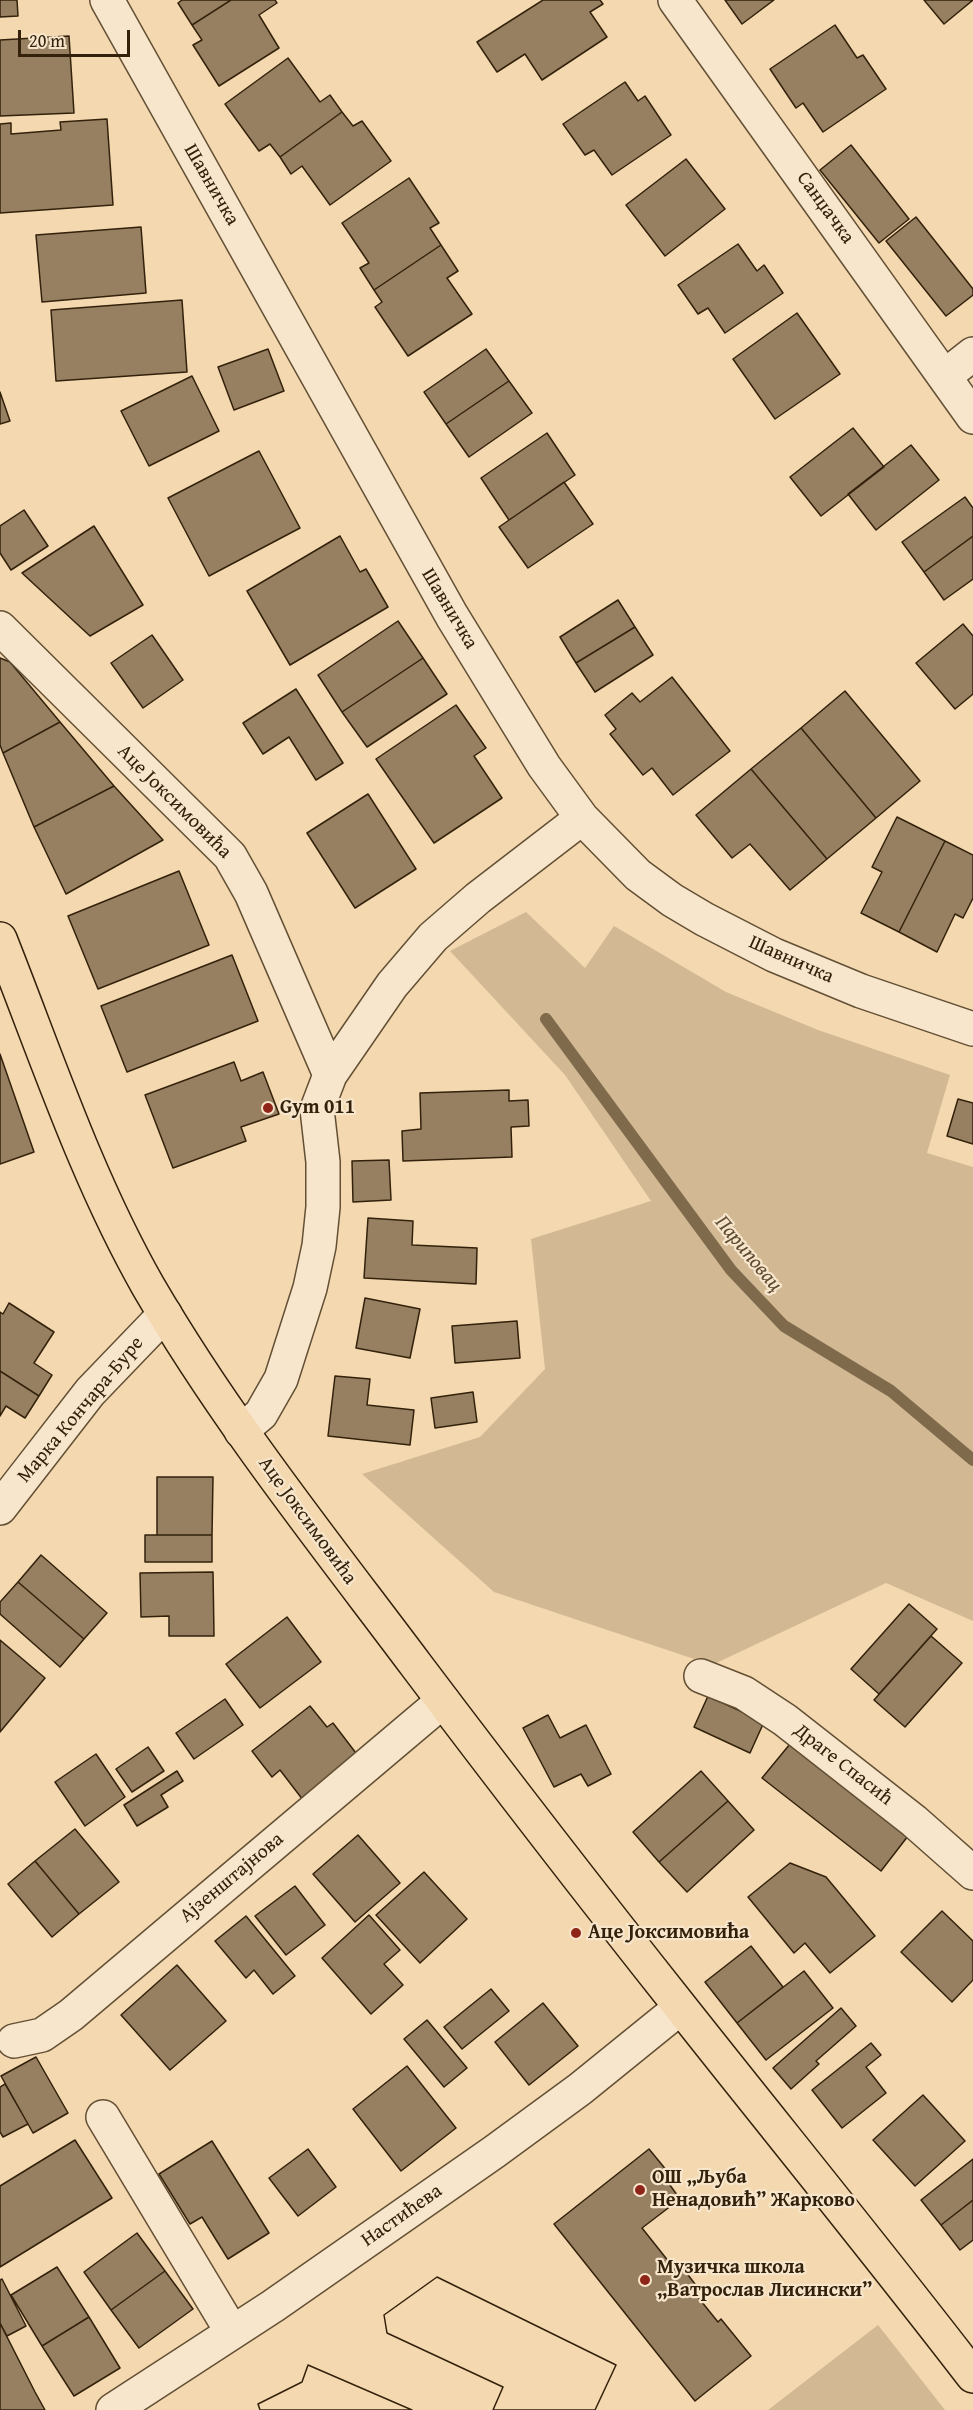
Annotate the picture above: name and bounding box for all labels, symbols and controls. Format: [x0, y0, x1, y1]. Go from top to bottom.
scale bar [21, 18, 134, 56]
text: 20 m [29, 27, 65, 54]
street label: Шавничка [178, 140, 244, 230]
street label: Санџачка [791, 167, 859, 249]
street label: Шавничка [415, 564, 483, 654]
street label: Аце Јоксимовића [112, 740, 236, 864]
street label: Шавничка [745, 931, 837, 989]
place label: Gym 011 [280, 1096, 355, 1120]
marker: Gym 011 [261, 1101, 275, 1115]
water label: Париповац [709, 1211, 787, 1297]
street label: Марка Кончара-Буре [13, 1332, 149, 1488]
street label: Аце Јоксимовића [253, 1452, 361, 1590]
street label: Драге Спасић [789, 1719, 897, 1811]
street label: Ајзенштајнова [175, 1828, 289, 1928]
place label: Аце Јоксимовића [588, 1921, 749, 1945]
marker: Аце Јоксимовића [569, 1926, 583, 1940]
place label: ОШ „Љуба Ненадовић” Жарково [652, 2166, 855, 2213]
street label: Настићева [357, 2179, 447, 2253]
marker: ОШ „Љуба Ненадовић” Жарково [633, 2183, 647, 2197]
place label: Музичка школа „Ватрослав Лисински” [657, 2256, 872, 2303]
marker: Музичка школа „Ватрослав Лисински” [638, 2273, 652, 2287]

